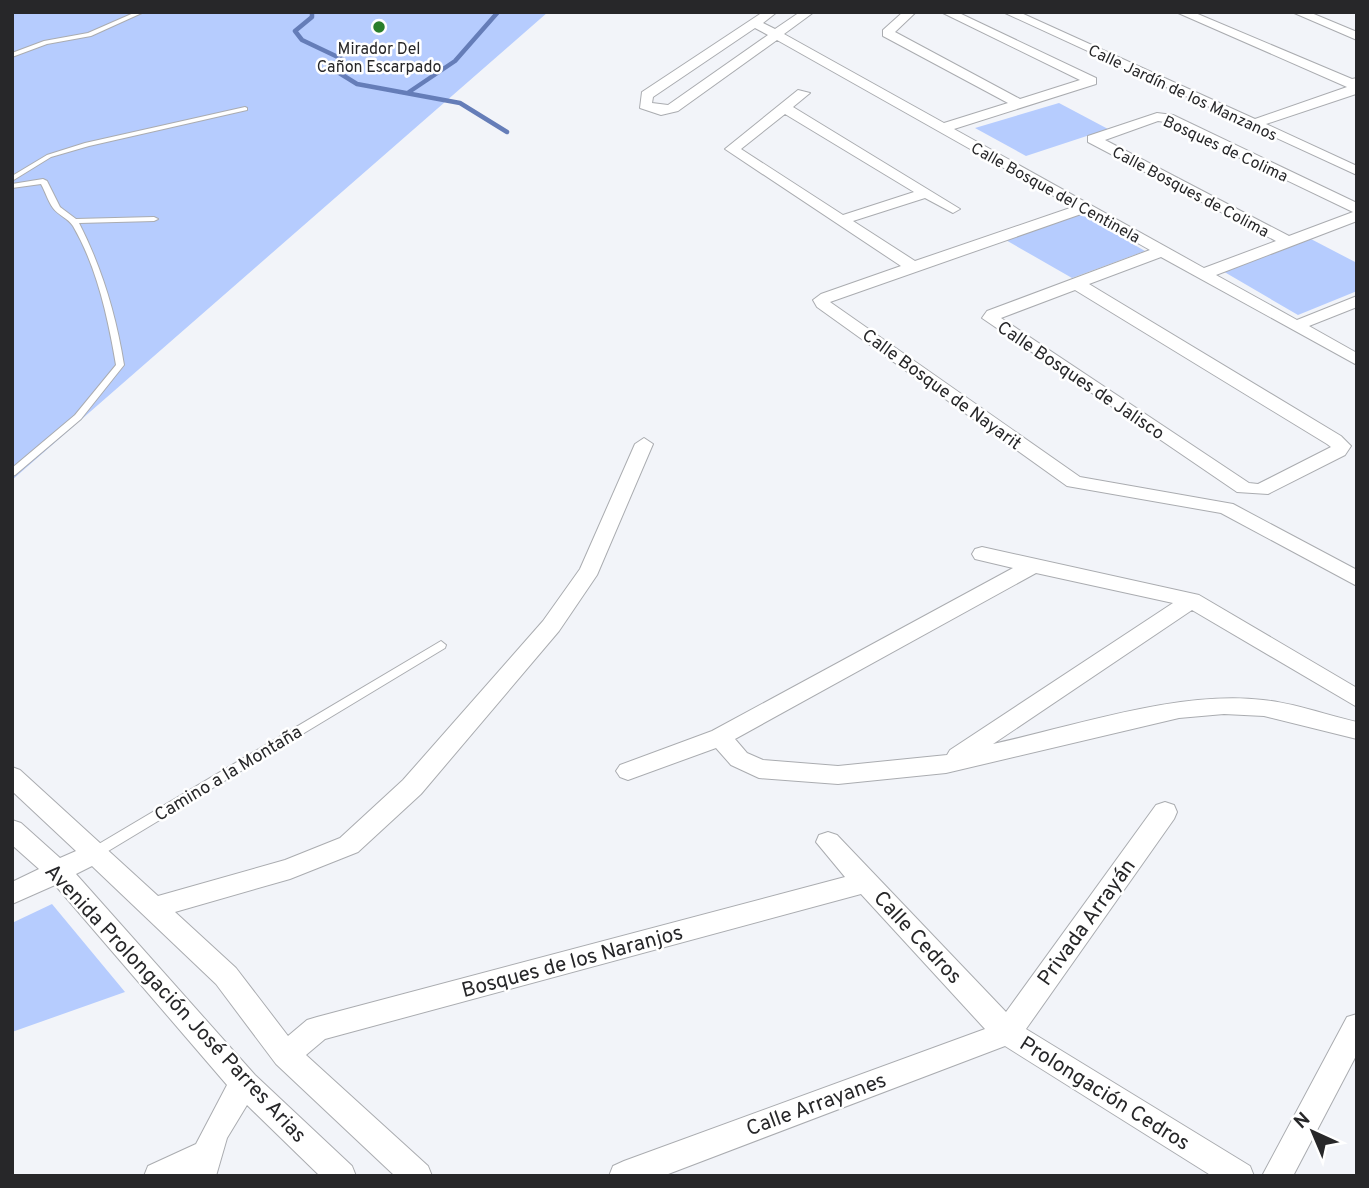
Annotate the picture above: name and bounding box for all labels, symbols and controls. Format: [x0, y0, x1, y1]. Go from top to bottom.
marker: Mirador Del Cañon Escarpado [371, 19, 387, 35]
place label: Mirador Del Cañon Escarpado [317, 40, 441, 78]
street label: Calle Jardín de los Manzanos [1084, 41, 1280, 146]
street label: Bosques de Colima [1160, 112, 1291, 187]
street label: Calle Bosque del Centinela [967, 139, 1143, 249]
street label: Calle Bosques de Colima [1108, 143, 1272, 243]
street label: Calle Bosques de Jalisco [992, 317, 1168, 446]
street label: Calle Bosque de Nayarit [857, 325, 1025, 456]
street label: Camino a la Montaña [151, 721, 307, 827]
street label: Privada Arrayán [1032, 854, 1142, 992]
street label: Avenida Prolongación José Parres Arias [38, 859, 312, 1149]
street label: Calle Cedros [867, 886, 967, 990]
street label: Bosques de los Naranjos [459, 920, 686, 1005]
street label: Prolongación Cedros [1014, 1031, 1194, 1158]
street label: Calle Arrayanes [743, 1068, 890, 1143]
north arrow [1278, 1097, 1348, 1167]
text: N [1289, 1108, 1316, 1135]

